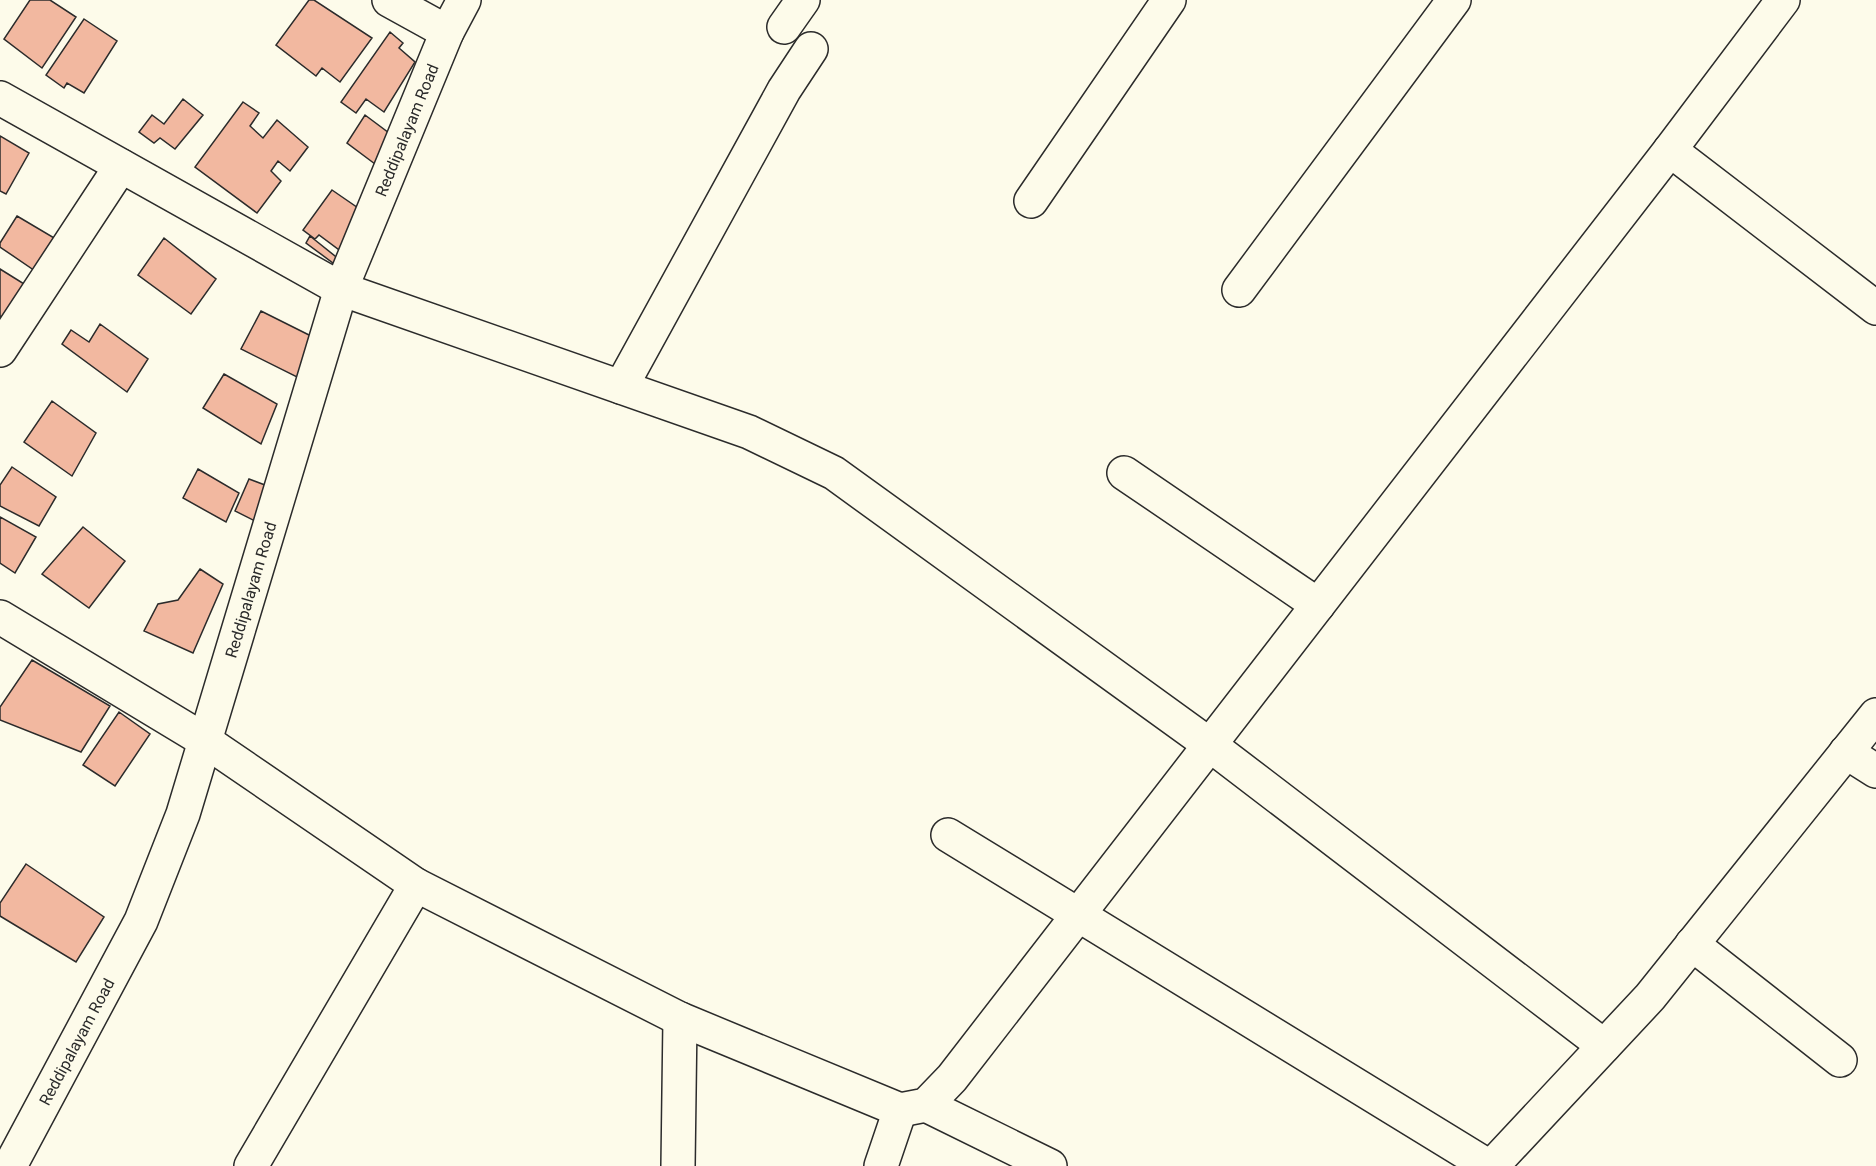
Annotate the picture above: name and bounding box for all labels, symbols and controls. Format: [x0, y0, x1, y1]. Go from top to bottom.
street label: Reddipalayam Road [371, 61, 443, 199]
street label: Reddipalayam Road [222, 519, 280, 660]
street label: Reddipalayam Road [35, 975, 119, 1109]

